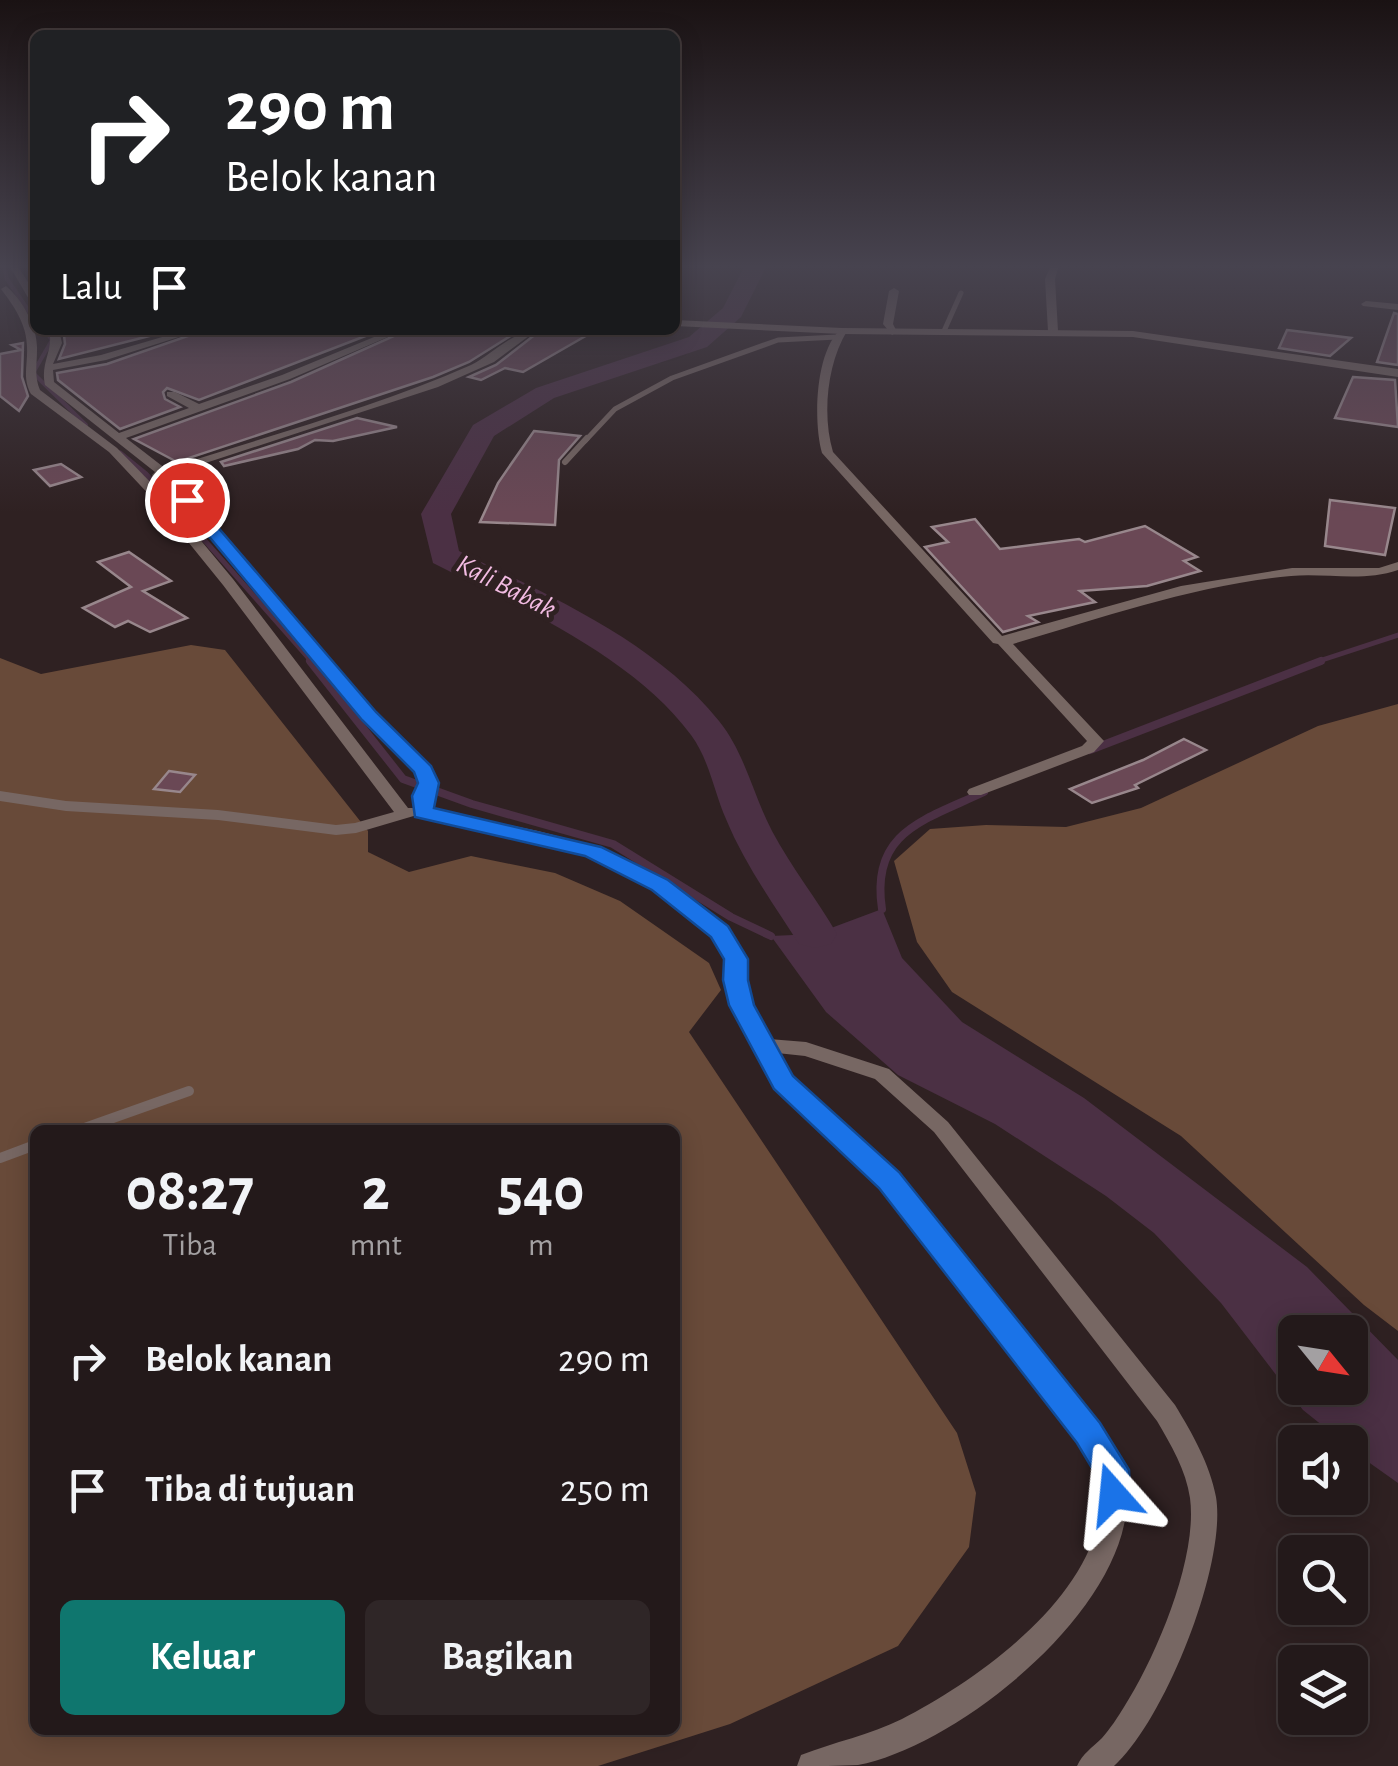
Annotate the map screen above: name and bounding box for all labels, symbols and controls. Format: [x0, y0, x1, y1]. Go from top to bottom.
icon: right [60, 70, 190, 200]
text: 290 m [225, 73, 395, 143]
text: Belok kanan [225, 155, 437, 200]
icon: arrive [142, 260, 197, 315]
text: Lalu [60, 269, 122, 307]
pin [145, 458, 230, 543]
icon: arrive [160, 473, 215, 528]
water label: Kali Babak [452, 550, 560, 624]
text: 08:27 [125, 1161, 254, 1221]
text: 2 [362, 1161, 390, 1221]
text: 540 [497, 1161, 585, 1221]
text: Tiba [163, 1229, 217, 1261]
text: mnt [350, 1229, 402, 1261]
text: m [528, 1229, 554, 1261]
north arrow [1278, 1315, 1368, 1405]
map controls [1278, 1315, 1368, 1735]
icon: right [60, 1333, 115, 1388]
text: Belok kanan [145, 1341, 332, 1379]
text: 290 m [558, 1341, 650, 1379]
button: sound [1278, 1425, 1368, 1515]
position arrow [1061, 1442, 1165, 1546]
icon: arrive [60, 1463, 115, 1518]
text: Tiba di tujuan [145, 1471, 355, 1509]
text: 250 m [560, 1471, 650, 1509]
button: search [1278, 1535, 1368, 1625]
button: Keluar [60, 1600, 345, 1715]
button: Bagikan [365, 1600, 650, 1715]
button: layers [1278, 1645, 1368, 1735]

